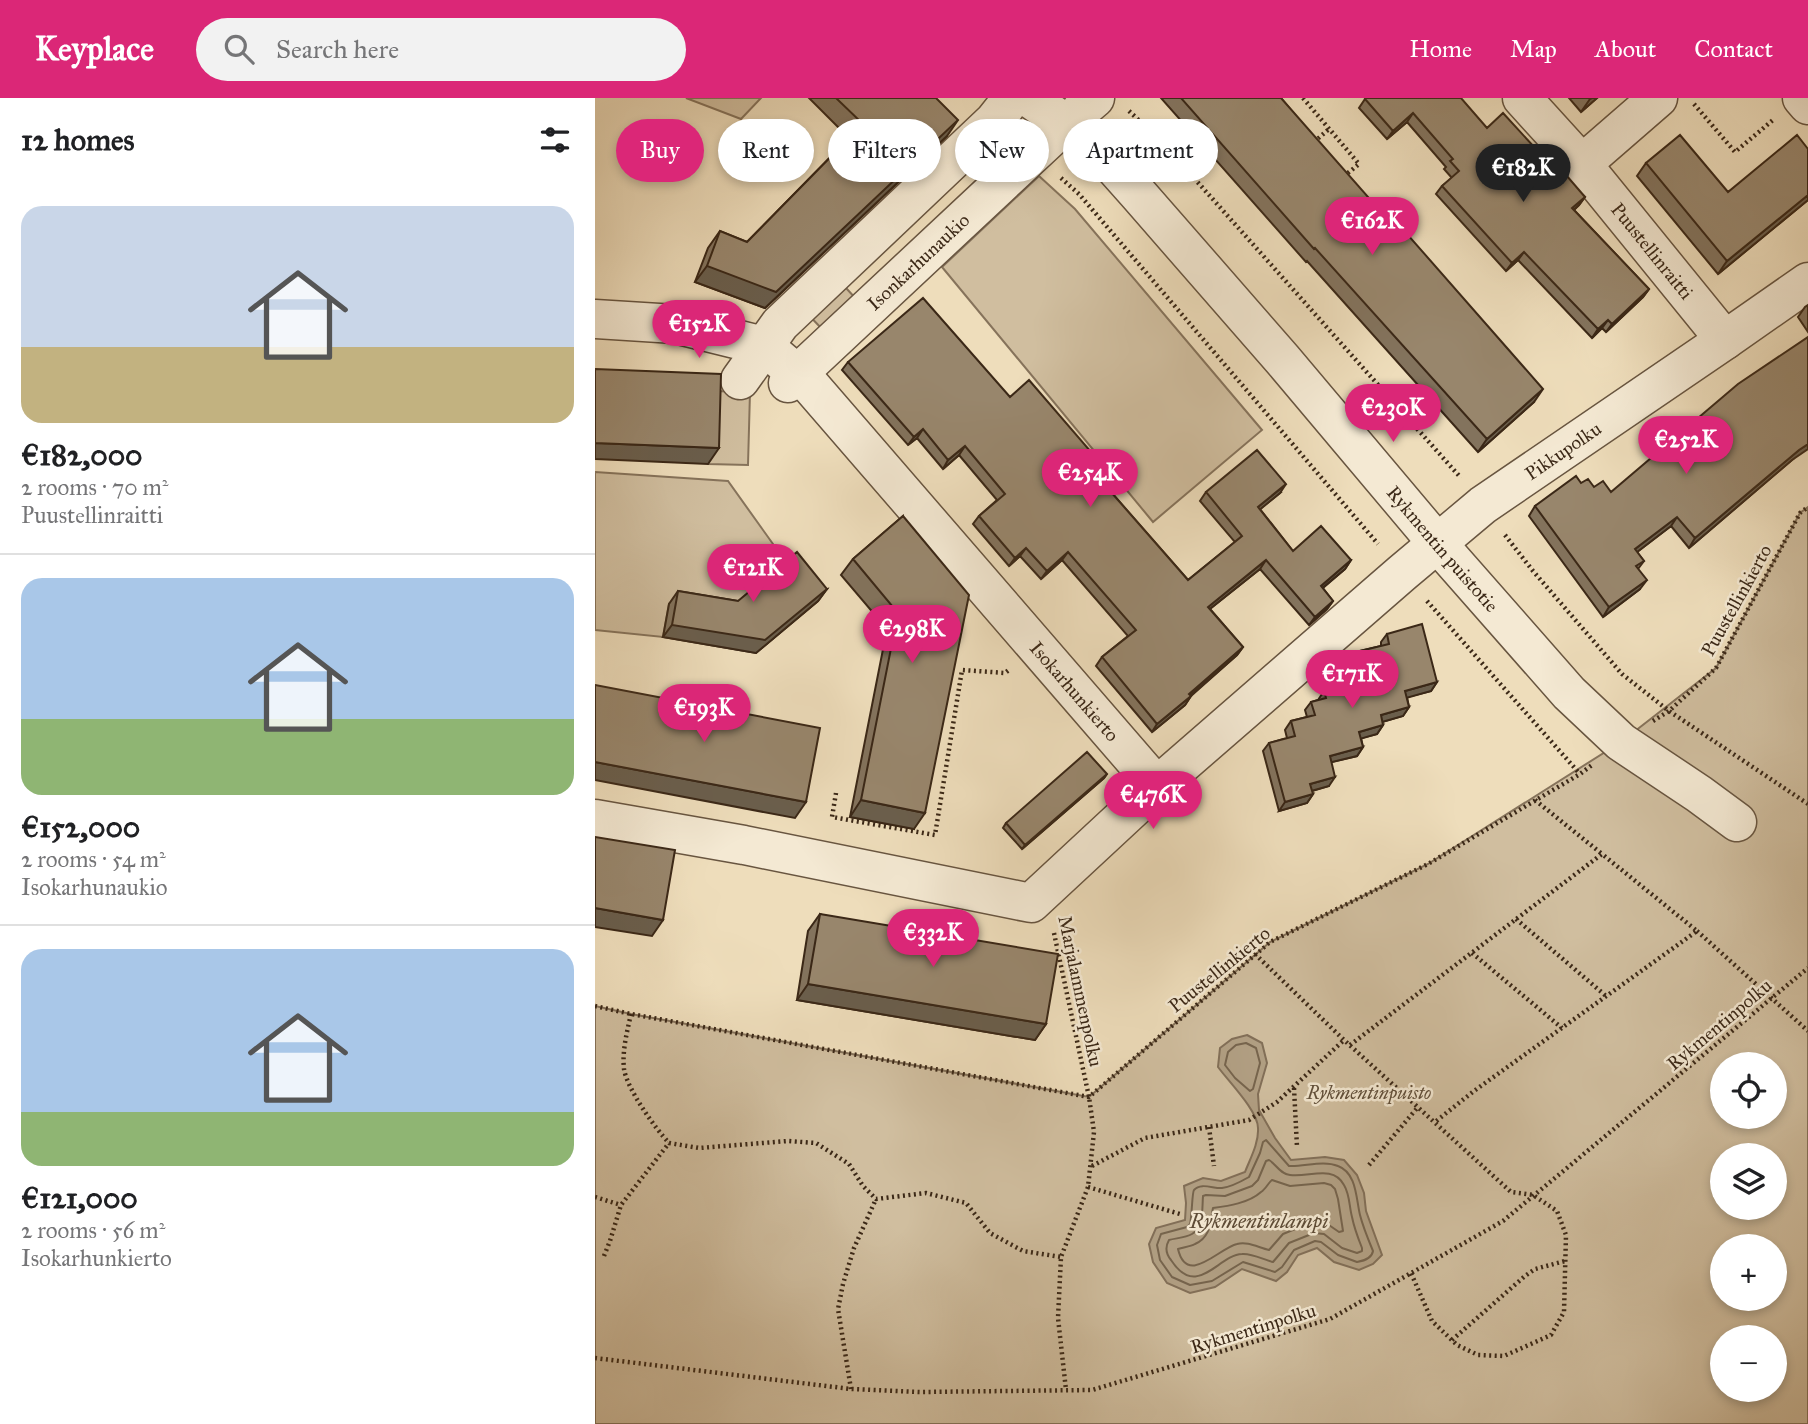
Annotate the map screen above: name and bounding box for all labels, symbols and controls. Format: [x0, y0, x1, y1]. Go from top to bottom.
search box [196, 18, 686, 81]
text: Keyplace [35, 29, 154, 69]
icon: search [220, 30, 258, 68]
text: Search here [276, 33, 399, 65]
text: Home [1409, 34, 1472, 64]
text: Map [1510, 34, 1557, 64]
text: About [1595, 34, 1656, 64]
text: Contact [1694, 34, 1773, 64]
chip: Buy [616, 119, 704, 182]
chip: Rent [718, 119, 814, 182]
chip: Filters [828, 119, 941, 182]
chip: New [955, 119, 1049, 182]
chip: Apartment [1063, 119, 1218, 182]
icon: filters [536, 121, 574, 159]
text: 12 homes [21, 122, 134, 158]
pin: €182K [1474, 144, 1572, 204]
text: €182K [1492, 153, 1554, 181]
pin: €162K [1323, 198, 1421, 257]
street label: Puustellinraitti [1606, 198, 1698, 304]
text: €162K [1341, 206, 1403, 234]
street label: Isonkarhunaukio [862, 208, 974, 315]
icon: home [235, 252, 361, 378]
pin: €152K [650, 300, 748, 360]
text: €152K [668, 309, 730, 337]
pin: €230K [1344, 384, 1442, 444]
text: €230K [1361, 393, 1425, 421]
pin: €252K [1637, 416, 1735, 476]
street label: Pikkupolku [1521, 417, 1606, 485]
text: €252K [1654, 425, 1718, 453]
text: €182,000 [21, 437, 143, 473]
pin: €254K [1041, 450, 1139, 509]
text: €254K [1058, 458, 1122, 486]
text: 2 rooms · 70 m² [21, 473, 169, 501]
street label: Rykmentin puistotie [1382, 481, 1503, 617]
text: Puustellinraitti [21, 501, 163, 529]
street label: Puustellinkierto [1696, 540, 1777, 660]
pin: €121K [704, 545, 802, 604]
text: €121K [723, 553, 783, 581]
pin: €298K [863, 606, 961, 665]
text: €298K [879, 614, 945, 642]
icon: home [235, 624, 361, 750]
street label: Isokarhunkierto [1025, 637, 1124, 746]
pin: €171K [1303, 650, 1401, 710]
text: €171K [1322, 659, 1382, 687]
pin: €193K [655, 684, 753, 744]
text: €193K [674, 693, 734, 721]
pin: €476K [1104, 772, 1202, 831]
text: €476K [1120, 780, 1186, 808]
text: €152,000 [21, 809, 140, 845]
text: 2 rooms · 54 m² [21, 845, 166, 873]
text: Isokarhunaukio [21, 873, 167, 901]
pin: €332K [884, 910, 982, 969]
street label: Marjalammenpolku [1053, 913, 1108, 1069]
text: €332K [903, 918, 963, 946]
street label: Puustellinkierto [1164, 921, 1275, 1017]
street label: Rykmentinpolku [1662, 974, 1777, 1075]
icon: home [235, 995, 361, 1121]
map controls [1710, 1052, 1787, 1402]
button: locate [1710, 1052, 1787, 1129]
park label: Rykmentinpuisto [1306, 1081, 1431, 1105]
button: layers [1710, 1143, 1787, 1220]
text: €121,000 [21, 1180, 138, 1216]
water label: Rykmentinlampi [1189, 1208, 1328, 1234]
text: 2 rooms · 56 m² [21, 1216, 165, 1244]
button: + [1710, 1234, 1787, 1311]
text: Isokarhunkierto [21, 1244, 172, 1272]
street label: Rykmentinpolku [1188, 1298, 1319, 1358]
button: − [1710, 1325, 1787, 1402]

